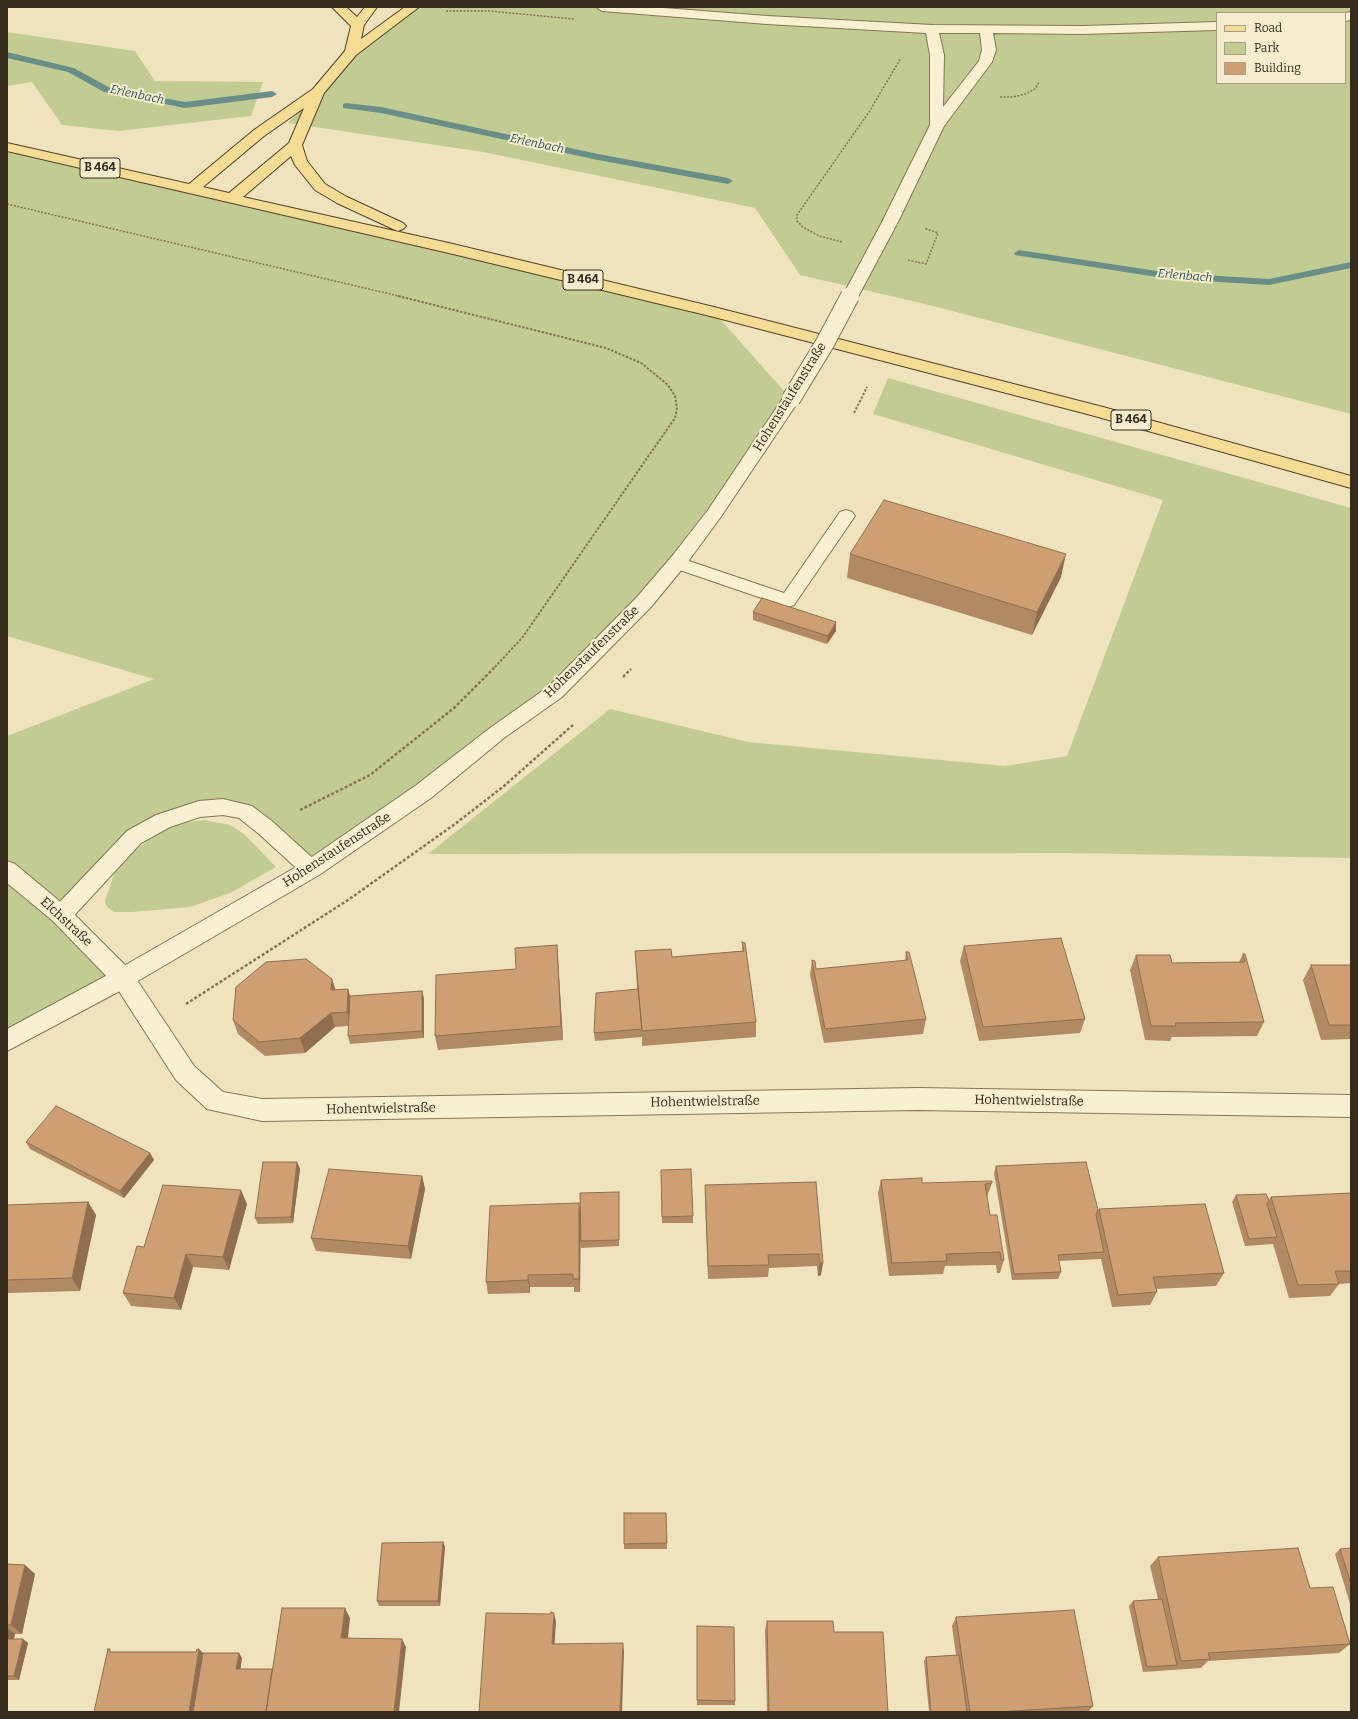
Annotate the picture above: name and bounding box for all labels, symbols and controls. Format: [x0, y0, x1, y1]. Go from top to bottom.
legend [1216, 12, 1346, 84]
text: Road [1254, 21, 1282, 35]
text: Park [1254, 41, 1279, 55]
text: Building [1254, 61, 1301, 75]
water label: Erlenbach [109, 82, 165, 108]
water label: Erlenbach [509, 131, 565, 157]
road number: B 464 [80, 158, 120, 178]
water label: Erlenbach [1157, 266, 1213, 286]
road number: B 464 [563, 270, 603, 290]
street label: Hohenstaufenstraße [750, 340, 830, 454]
road number: B 464 [1111, 410, 1151, 430]
street label: Hohenstaufenstraße [541, 603, 643, 701]
street label: Hohenstaufenstraße [280, 809, 394, 891]
street label: Elchstraße [37, 894, 95, 950]
street label: Hohentwielstraße [974, 1092, 1084, 1110]
street label: Hohentwielstraße [650, 1093, 760, 1111]
street label: Hohentwielstraße [326, 1100, 436, 1118]

